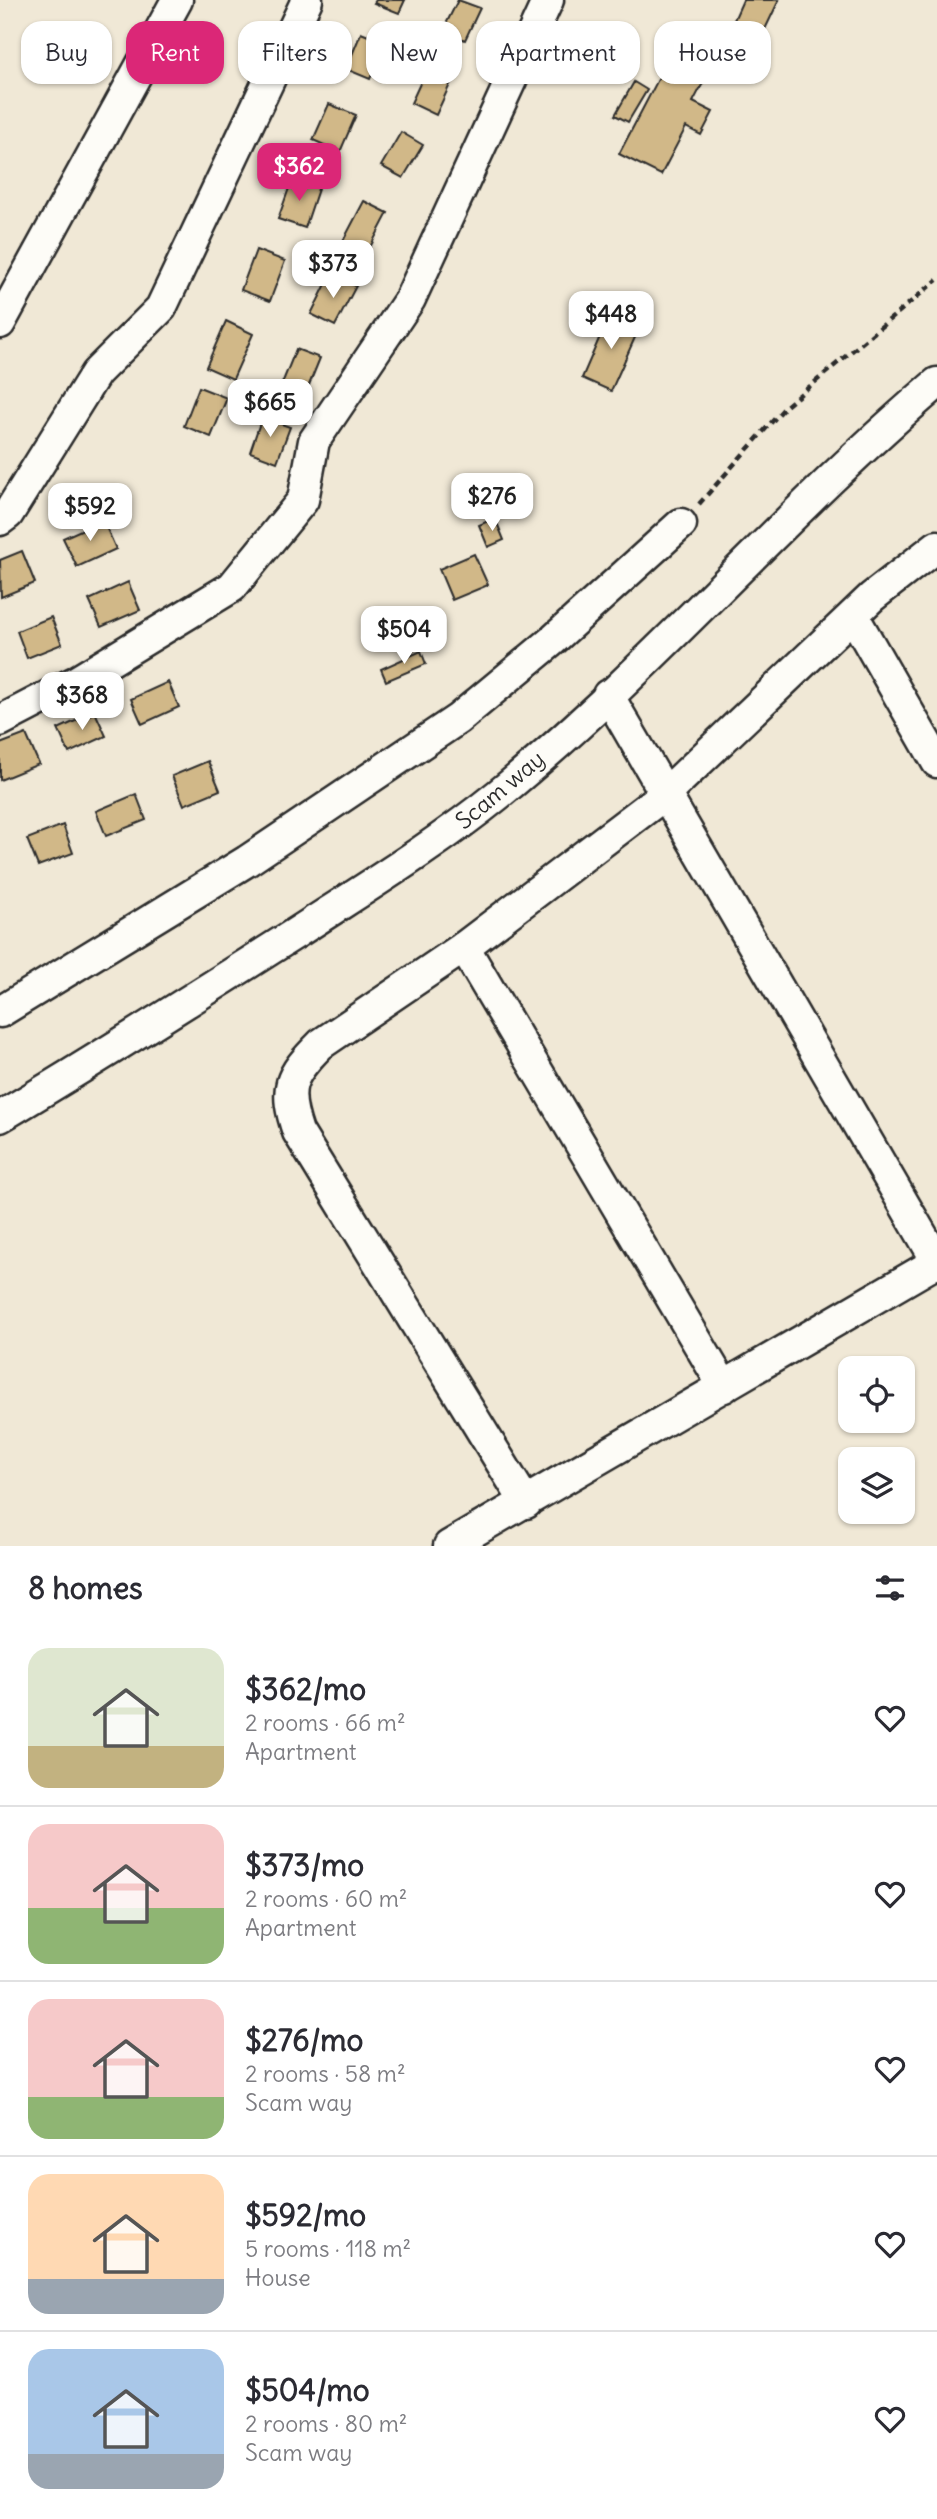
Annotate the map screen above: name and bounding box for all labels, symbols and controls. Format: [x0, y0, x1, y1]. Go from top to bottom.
chip: Buy [21, 21, 112, 84]
chip: Rent [126, 21, 224, 84]
chip: Filters [238, 21, 352, 84]
chip: New [366, 21, 462, 84]
chip: Apartment [476, 21, 640, 84]
chip: House [654, 21, 771, 84]
pin: $362 [258, 144, 340, 203]
text: $362 [273, 151, 325, 180]
pin: $373 [292, 240, 374, 300]
text: $373 [308, 248, 358, 277]
pin: $448 [570, 292, 652, 351]
text: $448 [585, 299, 637, 328]
pin: $665 [229, 380, 311, 439]
text: $665 [244, 387, 296, 416]
pin: $276 [451, 474, 533, 533]
text: $276 [467, 481, 517, 510]
pin: $592 [49, 484, 131, 543]
text: $592 [64, 491, 116, 520]
pin: $504 [363, 606, 445, 666]
text: $504 [377, 614, 431, 643]
pin: $368 [41, 672, 123, 732]
text: $368 [56, 680, 108, 709]
street label: Scam way [449, 744, 550, 835]
map controls [838, 1356, 915, 1524]
button: locate [838, 1356, 915, 1433]
button: layers [838, 1447, 915, 1524]
text: 8 homes [28, 1569, 143, 1607]
icon: filters [871, 1569, 909, 1607]
text: $362/mo [245, 1670, 366, 1708]
icon: home [84, 1676, 168, 1760]
icon: heart [871, 1699, 909, 1737]
text: 2 rooms · 66 m² [245, 1708, 406, 1737]
text: Apartment [245, 1737, 357, 1766]
text: $373/mo [245, 1846, 364, 1884]
icon: home [84, 1852, 168, 1936]
icon: heart [871, 1875, 909, 1913]
text: 2 rooms · 60 m² [245, 1884, 407, 1913]
text: Apartment [245, 1913, 357, 1942]
text: $276/mo [245, 2021, 363, 2059]
icon: home [84, 2027, 168, 2111]
icon: heart [871, 2050, 909, 2088]
text: 2 rooms · 58 m² [245, 2059, 406, 2088]
text: Scam way [245, 2088, 352, 2117]
text: $592/mo [245, 2196, 366, 2234]
icon: home [84, 2202, 168, 2286]
icon: heart [871, 2225, 909, 2263]
text: 5 rooms · 118 m² [245, 2234, 411, 2263]
text: House [245, 2263, 311, 2292]
text: $504/mo [245, 2371, 370, 2409]
icon: home [84, 2377, 168, 2461]
icon: heart [871, 2400, 909, 2438]
text: 2 rooms · 80 m² [245, 2409, 407, 2438]
text: Scam way [245, 2438, 352, 2467]

